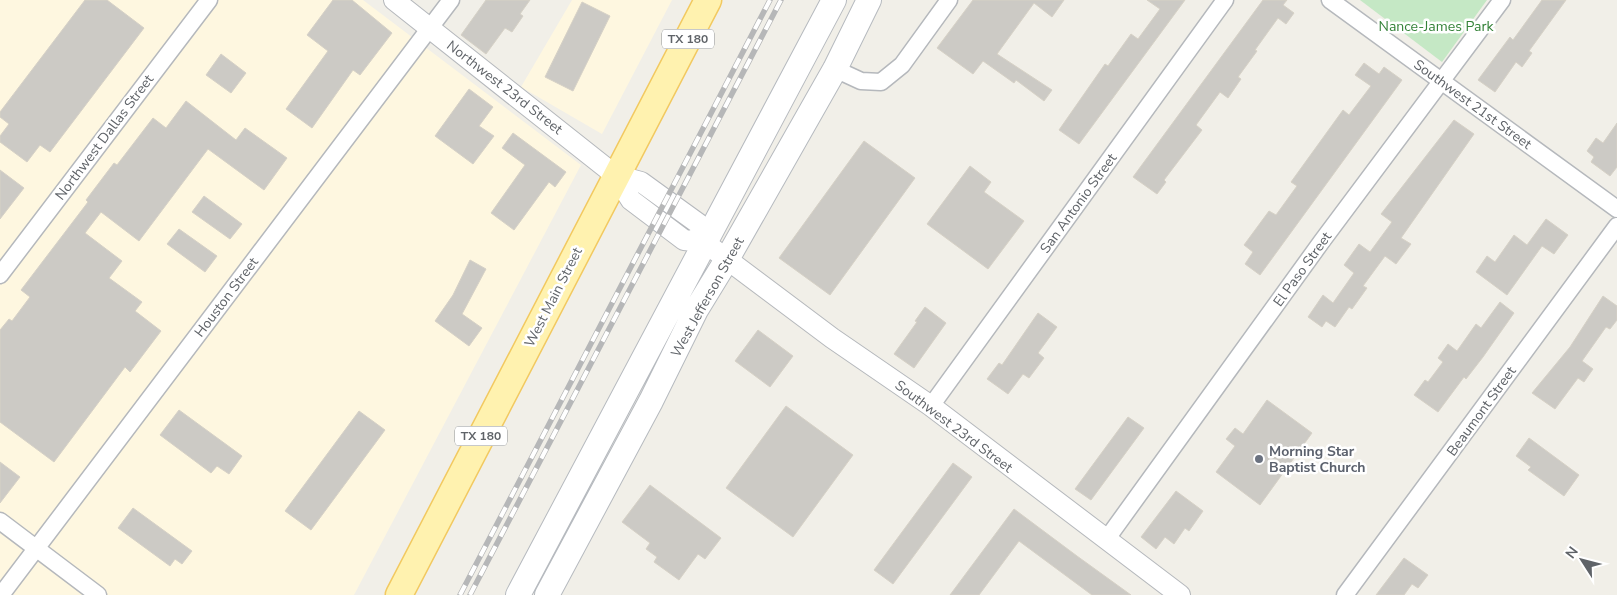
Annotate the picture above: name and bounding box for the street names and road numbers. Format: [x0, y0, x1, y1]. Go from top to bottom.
road number: TX 180 [662, 30, 714, 48]
street label: Northwest 23rd Street [443, 36, 567, 139]
street label: Southwest 21st Street [1410, 55, 1536, 154]
street label: Northwest Dallas Street [51, 71, 158, 204]
street label: San Antonio Street [1036, 149, 1121, 257]
street label: El Paso Street [1269, 228, 1336, 311]
street label: West Jefferson Street [666, 234, 748, 361]
street label: West Main Street [520, 244, 587, 350]
street label: Houston Street [190, 253, 263, 341]
street label: Beaumont Street [1442, 363, 1520, 460]
street label: Southwest 23rd Street [891, 376, 1017, 477]
road number: TX 180 [455, 426, 507, 446]

